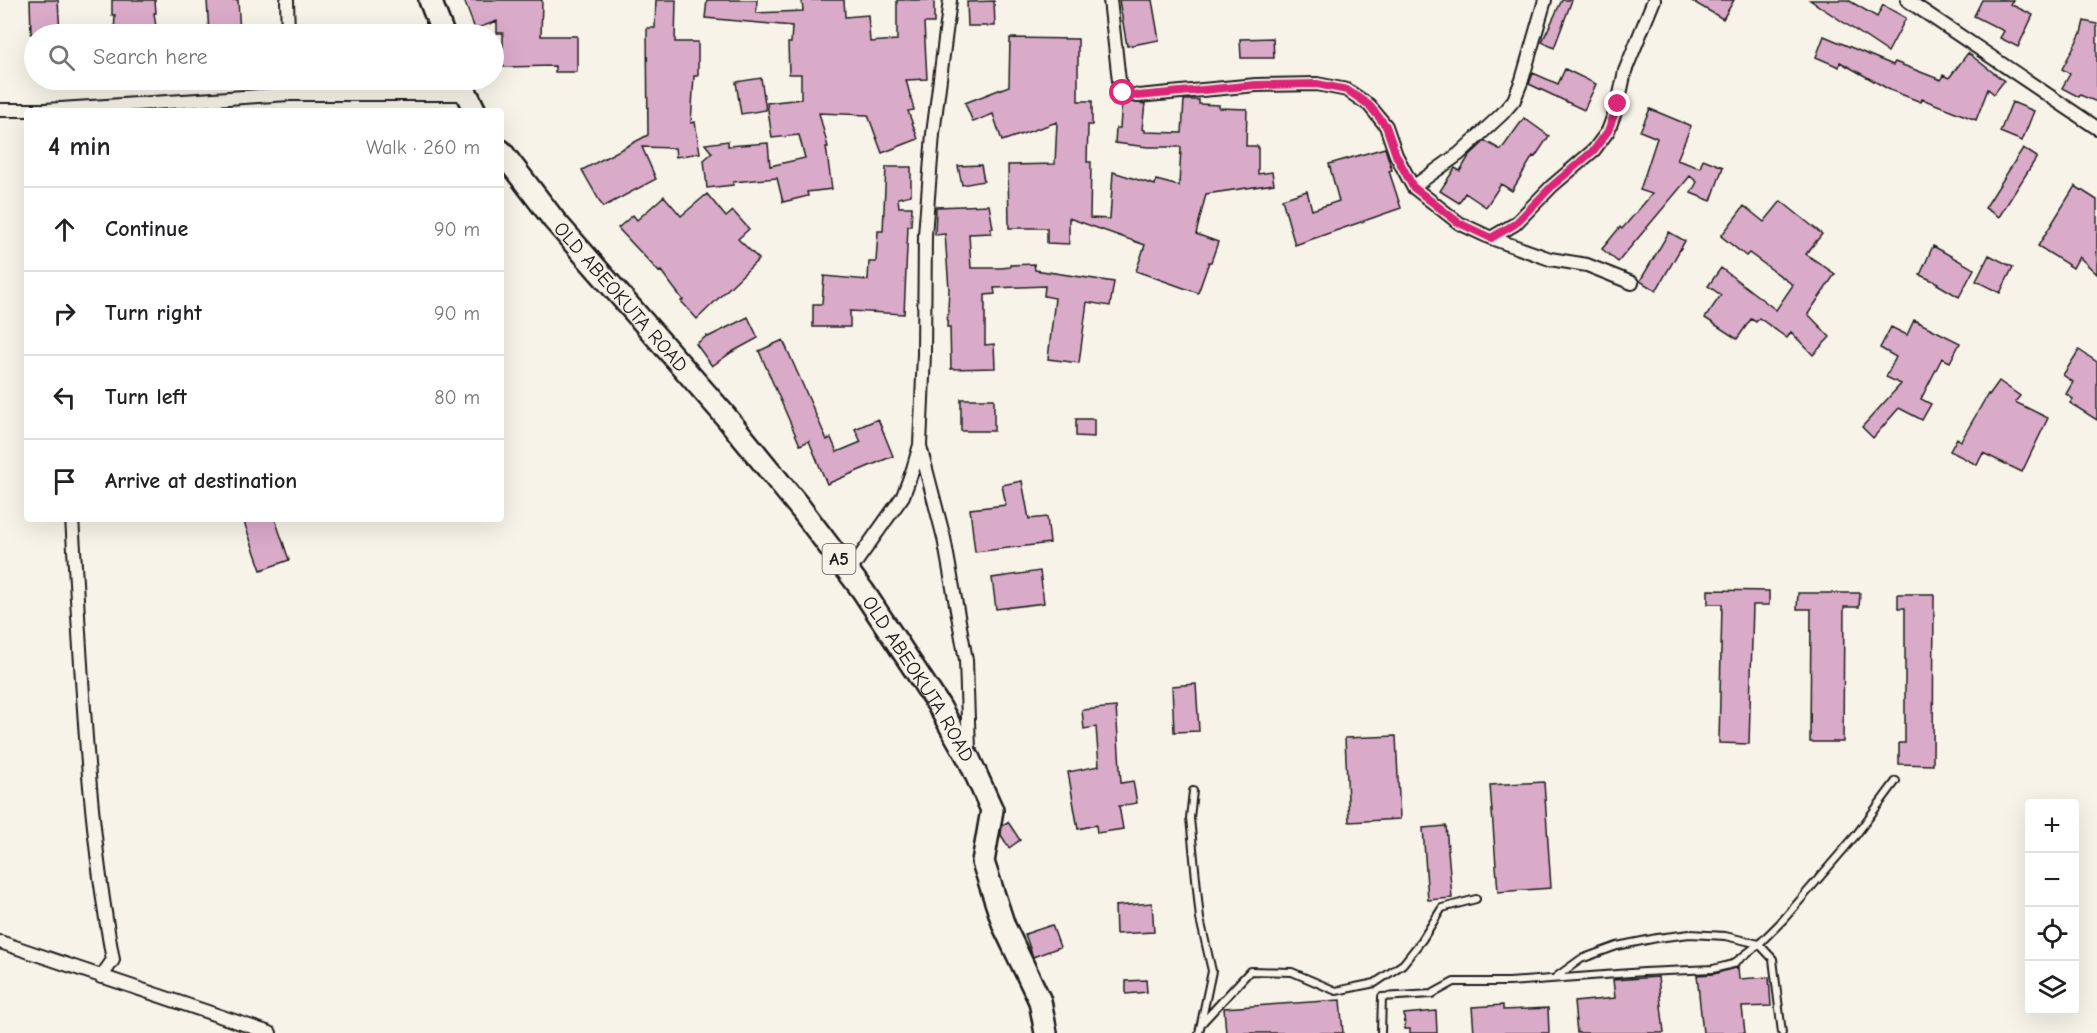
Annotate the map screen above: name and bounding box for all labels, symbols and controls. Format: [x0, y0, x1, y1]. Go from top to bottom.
search box [24, 24, 504, 90]
icon: search [45, 41, 78, 74]
text: Search here [93, 44, 208, 70]
route start [1109, 79, 1135, 105]
route end [1604, 90, 1630, 116]
text: 4 min [48, 132, 111, 162]
text: Walk · 260 m [366, 136, 480, 159]
icon: ahead [48, 213, 81, 246]
text: Continue [105, 216, 188, 242]
street label: OLD ABEOKUTA ROAD [549, 217, 693, 377]
text: 90 m [434, 218, 480, 241]
icon: right [48, 297, 81, 330]
text: Turn right [105, 300, 202, 326]
text: 90 m [434, 302, 480, 325]
icon: left [48, 381, 81, 414]
text: Turn left [105, 384, 187, 410]
text: 80 m [434, 386, 480, 409]
icon: arrive [48, 465, 81, 498]
text: Arrive at destination [105, 468, 297, 494]
road number: A5 [822, 544, 856, 574]
street label: OLD ABEOKUTA ROAD [857, 592, 979, 766]
map controls [2025, 799, 2079, 1015]
button: + [2025, 799, 2079, 853]
button: − [2025, 853, 2079, 907]
button: locate [2025, 907, 2079, 961]
button: layers [2025, 961, 2079, 1015]

